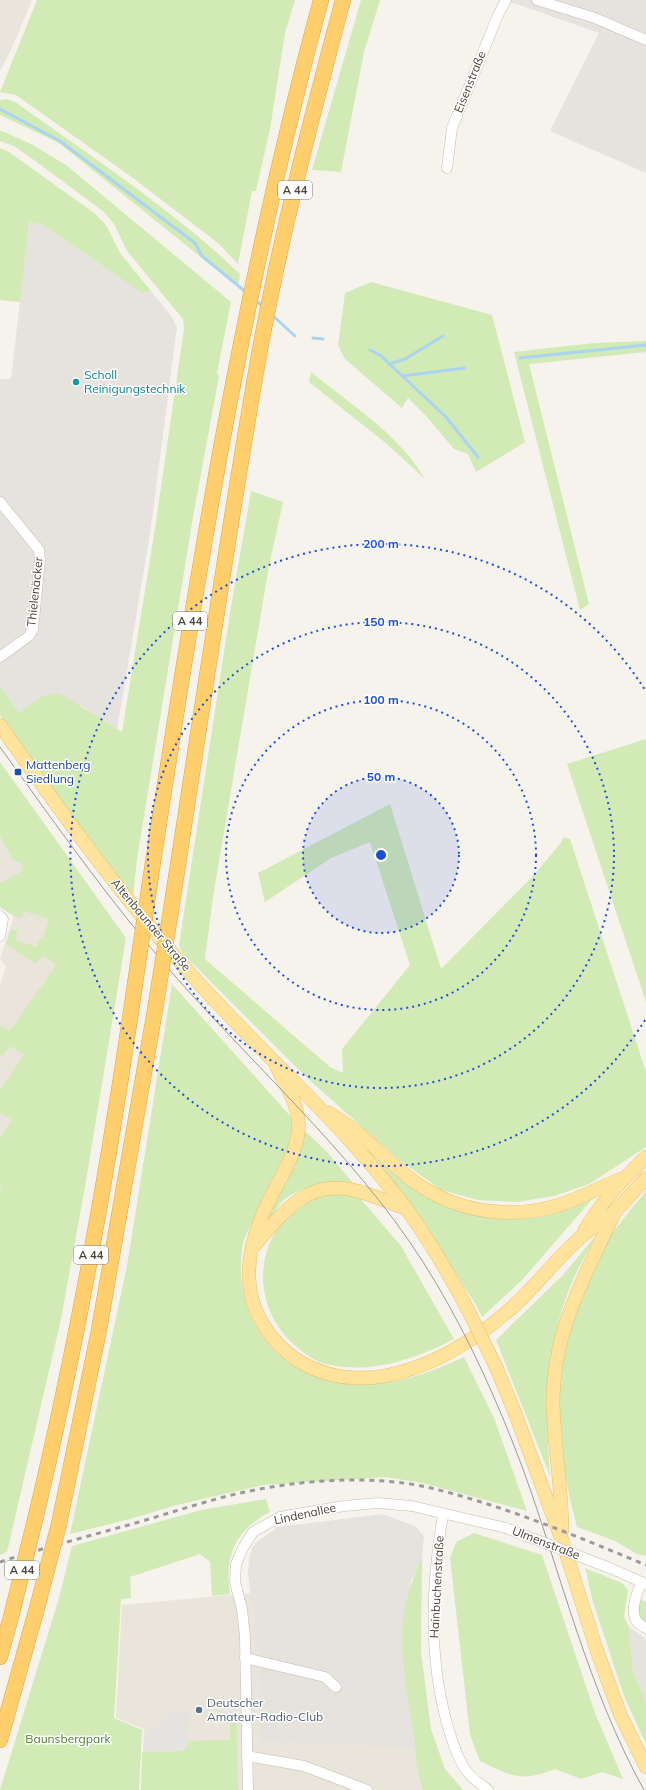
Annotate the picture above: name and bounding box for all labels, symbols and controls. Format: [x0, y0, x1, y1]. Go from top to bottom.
street label: Eisenstraße [450, 49, 489, 115]
road number: A 44 [278, 181, 312, 199]
place label: Scholl Reinigungstechnik [84, 367, 186, 396]
marker: Scholl Reinigungstechnik [71, 377, 81, 387]
text: 200 m [363, 536, 399, 551]
street label: Thielenäcker [23, 556, 46, 628]
road number: A 44 [173, 612, 207, 630]
text: 150 m [363, 614, 399, 629]
text: 100 m [363, 692, 399, 707]
place label: Mattenberg Siedlung [26, 757, 90, 786]
marker: Mattenberg Siedlung [13, 767, 23, 777]
text: 50 m [367, 769, 395, 784]
centre of rings [374, 848, 388, 862]
street label: Altenbaunaer Straße [108, 875, 194, 974]
road number: A 44 [74, 1246, 108, 1264]
street label: Lindenallee [272, 1500, 337, 1527]
street label: Ulmenstraße [510, 1523, 582, 1562]
street label: Hainbuchenstraße [426, 1535, 447, 1639]
road number: A 44 [5, 1561, 39, 1579]
place label: Deutscher Amateur-Radio-Club [207, 1695, 323, 1724]
marker: Deutscher Amateur-Radio-Club [194, 1705, 204, 1715]
park label: Baunsbergpark [25, 1731, 112, 1746]

